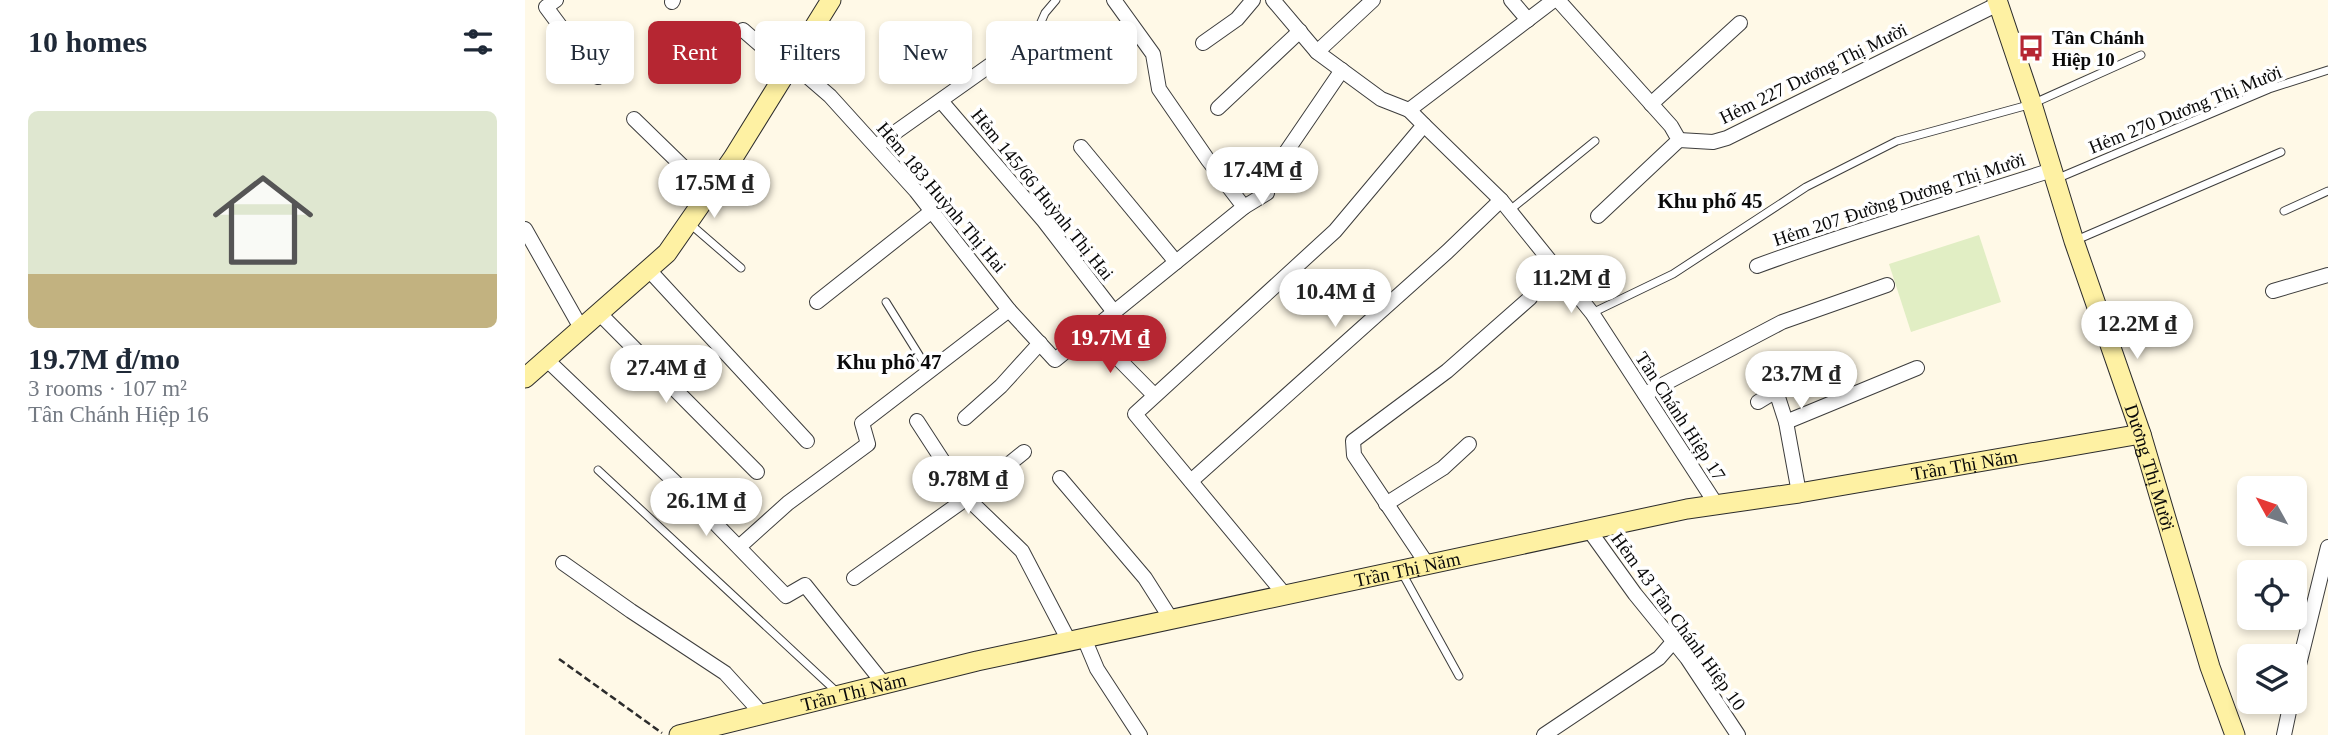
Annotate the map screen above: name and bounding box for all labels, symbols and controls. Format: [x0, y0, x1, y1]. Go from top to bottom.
street label: Hẻm 227 Dương Thị Mười [1716, 19, 1910, 128]
chip: Buy [546, 21, 634, 84]
chip: Rent [648, 21, 741, 84]
chip: Filters [755, 21, 865, 84]
chip: New [879, 21, 972, 84]
chip: Apartment [986, 21, 1137, 84]
icon: filters [459, 23, 497, 61]
text: 10 homes [28, 25, 147, 58]
place label: Tân Chánh Hiệp 10 [2052, 27, 2145, 70]
bus stop icon: Tân Chánh Hiệp 10 [2016, 33, 2046, 63]
street label: Hẻm 270 Dương Thị Mười [2086, 61, 2285, 158]
street label: Hẻm 145/66 Huỳnh Thị Hai [967, 105, 1118, 284]
street label: Hẻm 183 Huỳnh Thị Hai [873, 118, 1011, 277]
pin: 17.4M ₫ [1197, 148, 1327, 207]
street label: Hẻm 207 Đường Dương Thị Mười [1770, 149, 2028, 250]
icon: home [200, 157, 326, 283]
text: 17.4M ₫ [1222, 157, 1302, 182]
pin: 17.5M ₫ [649, 160, 779, 220]
text: 17.5M ₫ [674, 170, 754, 195]
district label: Khu phố 45 [1657, 189, 1763, 213]
pin: 11.2M ₫ [1506, 256, 1636, 315]
text: 11.2M ₫ [1532, 265, 1610, 290]
pin: 10.4M ₫ [1270, 270, 1400, 329]
text: 10.4M ₫ [1295, 279, 1375, 304]
pin: 12.2M ₫ [2072, 302, 2202, 361]
text: 12.2M ₫ [2097, 311, 2177, 336]
pin: 19.7M ₫ [1045, 316, 1175, 375]
text: 19.7M ₫ [1070, 325, 1150, 350]
text: 19.7M ₫/mo [28, 342, 180, 375]
pin: 27.4M ₫ [601, 346, 731, 405]
street label: Tân Chánh Hiệp 17 [1631, 348, 1730, 485]
district label: Khu phố 47 [836, 350, 942, 374]
pin: 23.7M ₫ [1736, 352, 1866, 411]
text: 27.4M ₫ [626, 355, 706, 380]
text: 23.7M ₫ [1761, 361, 1841, 386]
text: 3 rooms · 107 m² [28, 376, 187, 401]
street label: Dương Thị Mười [2120, 401, 2179, 533]
text: Tân Chánh Hiệp 16 [28, 402, 209, 427]
street label: Trần Thị Năm [1909, 445, 2019, 484]
pin: 9.78M ₫ [903, 456, 1033, 516]
text: 9.78M ₫ [928, 466, 1008, 491]
north arrow [2237, 476, 2307, 546]
map controls [2237, 476, 2307, 714]
pin: 26.1M ₫ [641, 478, 771, 538]
text: 26.1M ₫ [666, 488, 746, 513]
street label: Hẻm 43 Tân Chánh Hiệp 10 [1607, 528, 1750, 714]
street label: Trần Thị Năm [1352, 548, 1462, 591]
button: locate [2237, 560, 2307, 630]
button: layers [2237, 644, 2307, 714]
street label: Trần Thị Năm [799, 669, 909, 715]

